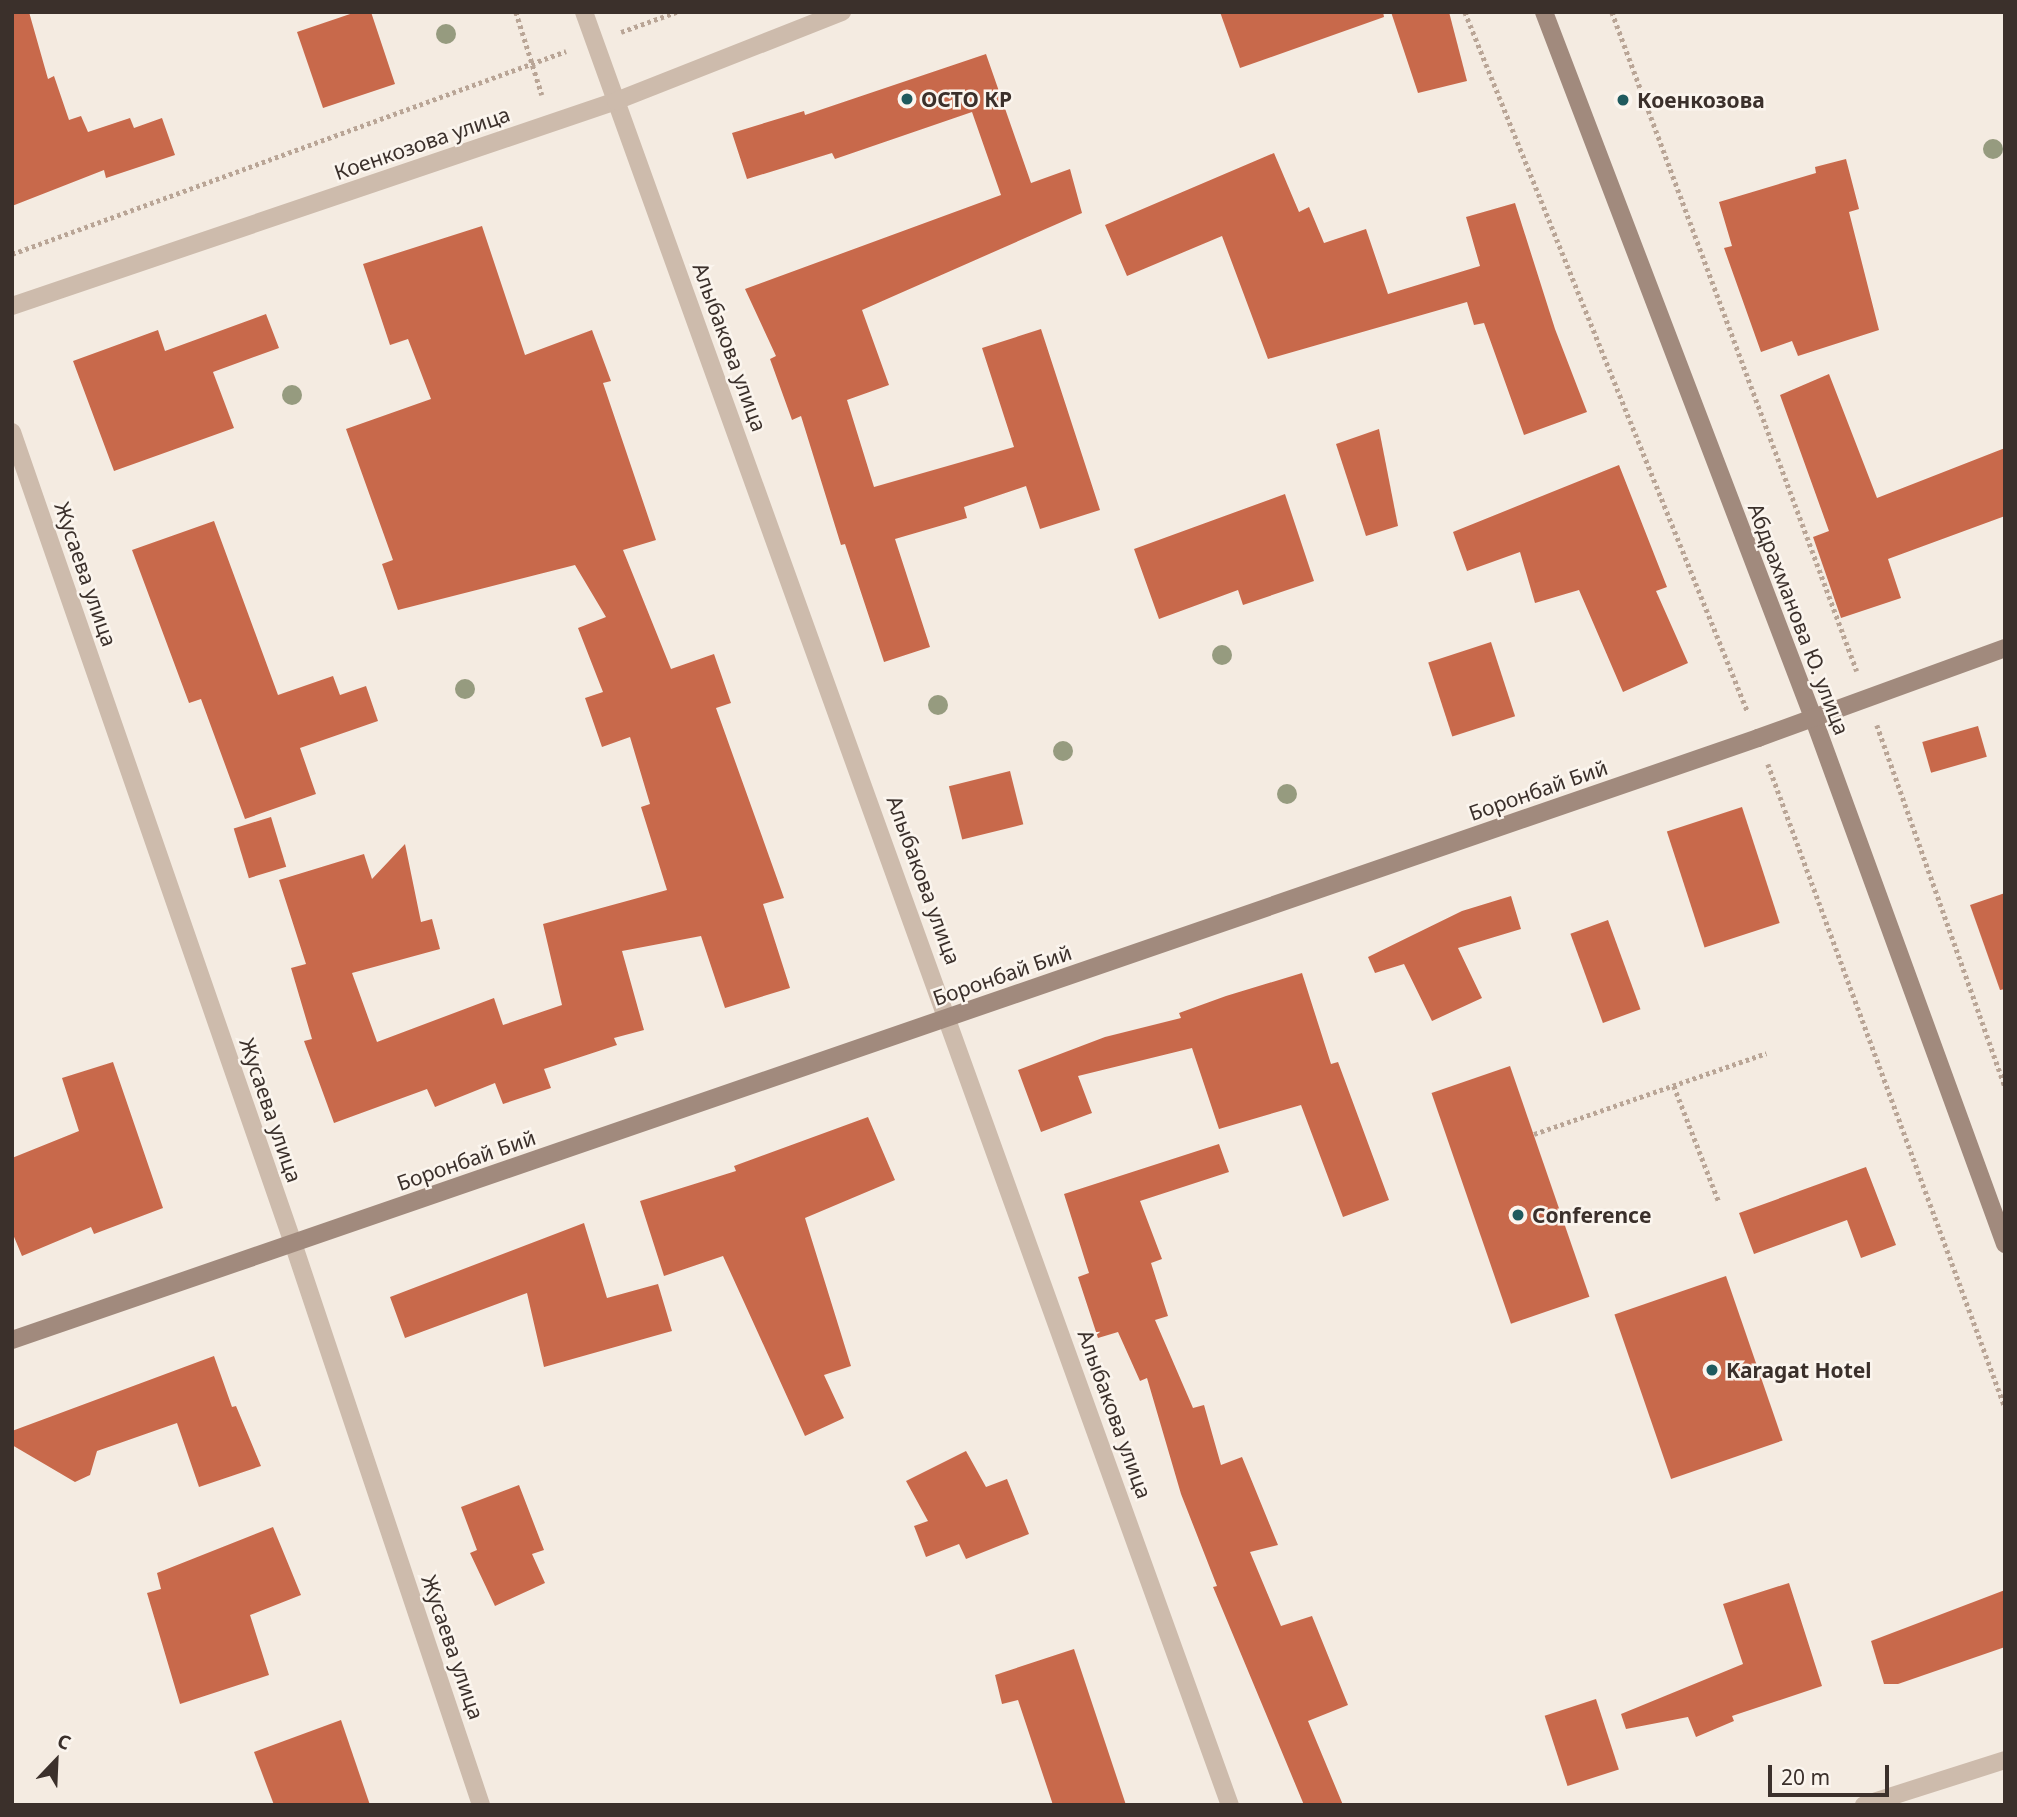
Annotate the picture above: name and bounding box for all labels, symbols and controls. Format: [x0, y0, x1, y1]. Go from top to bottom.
place label: ОСТО КР [921, 86, 1012, 112]
place label: Коенкозова [1637, 87, 1765, 113]
marker: ОСТО КР [899, 91, 915, 107]
marker: Коенкозова [1615, 92, 1631, 108]
street label: Коенкозова улица [331, 101, 513, 185]
street label: Алыбакова улица [688, 259, 772, 435]
street label: Жусаева улица [50, 499, 122, 649]
street label: Абдрахманова Ю. улица [1743, 500, 1855, 738]
street label: Боронбай Бий [1465, 754, 1611, 826]
street label: Алыбакова улица [882, 792, 966, 968]
street label: Боронбай Бий [929, 939, 1075, 1011]
street label: Жусаева улица [235, 1035, 307, 1185]
street label: Боронбай Бий [393, 1124, 539, 1196]
place label: Conference [1532, 1202, 1651, 1228]
marker: Conference [1510, 1207, 1526, 1223]
street label: Алыбакова улица [1073, 1326, 1157, 1502]
place label: Karagat Hotel [1726, 1357, 1872, 1383]
marker: Karagat Hotel [1704, 1362, 1720, 1378]
street label: Жусаева улица [417, 1572, 489, 1722]
north arrow [21, 1726, 91, 1796]
text: С [53, 1727, 75, 1756]
scale bar [1772, 1750, 1893, 1794]
text: 20 m [1781, 1763, 1830, 1791]

